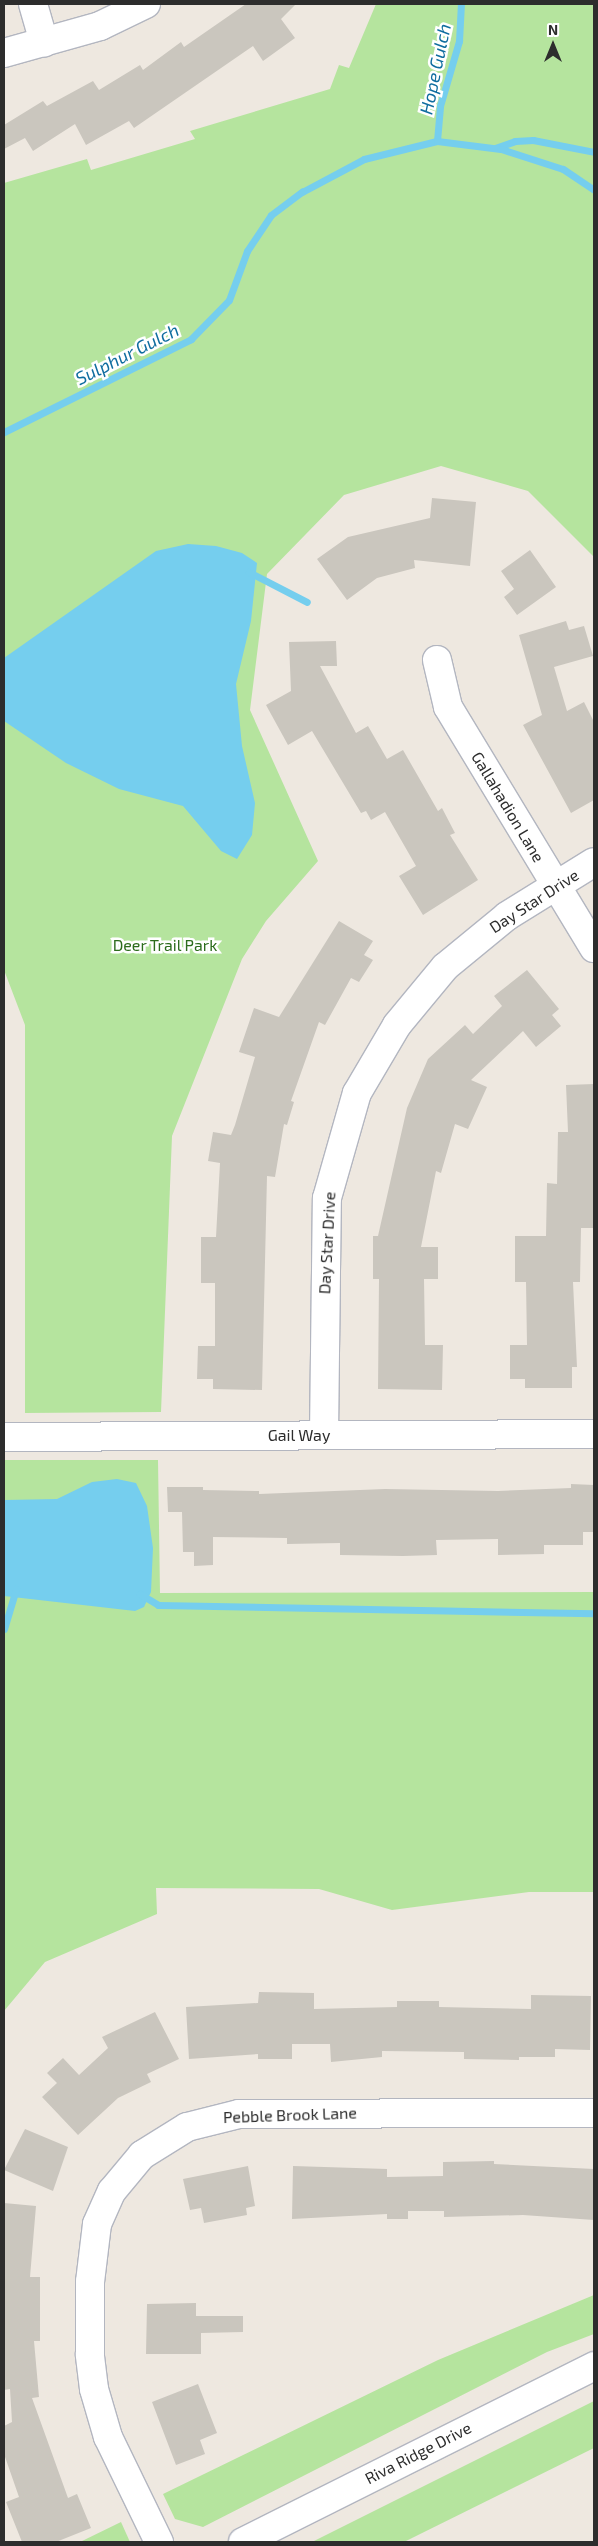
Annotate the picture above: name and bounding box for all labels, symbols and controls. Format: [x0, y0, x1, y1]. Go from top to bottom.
north arrow [528, 20, 578, 70]
text: N [548, 21, 558, 38]
water label: Hope Gulch [415, 22, 455, 116]
water label: Sulphur Gulch [72, 319, 182, 389]
street label: Gallahadion Lane [468, 748, 548, 866]
street label: Day Star Drive [486, 865, 582, 937]
park label: Deer Trail Park [112, 935, 218, 955]
street label: Day Star Drive [315, 1191, 339, 1295]
street label: Gail Way [267, 1425, 331, 1445]
street label: Pebble Brook Lane [223, 2103, 357, 2127]
street label: Riva Ridge Drive [362, 2418, 474, 2488]

